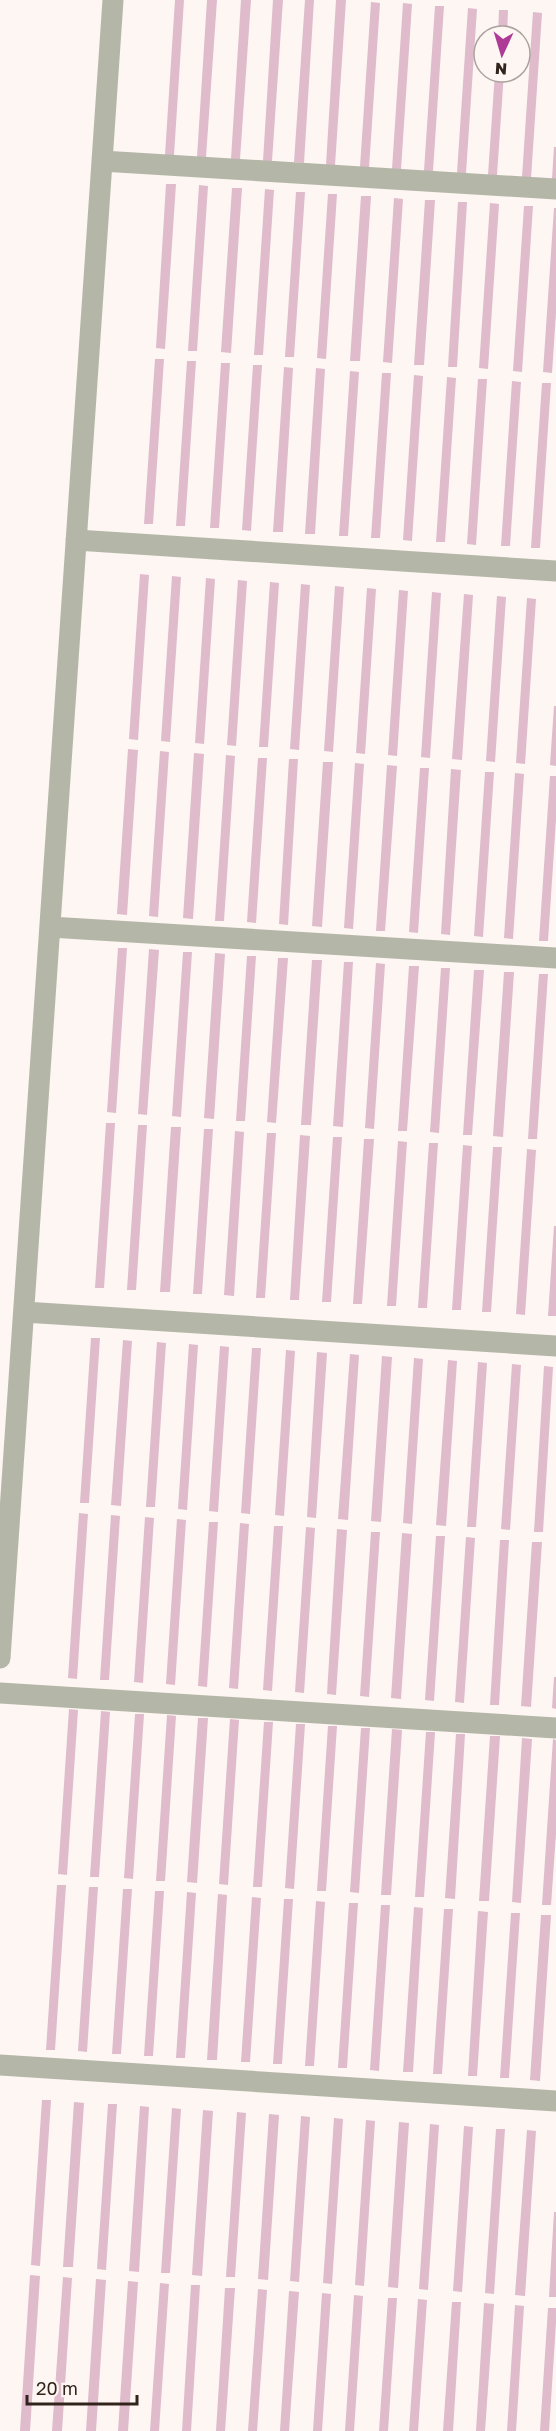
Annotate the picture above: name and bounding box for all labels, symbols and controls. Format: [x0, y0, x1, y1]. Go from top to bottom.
north arrow [472, 24, 532, 84]
text: N [494, 59, 508, 79]
scale bar [27, 2368, 136, 2406]
text: 20 m [36, 2377, 78, 2399]

